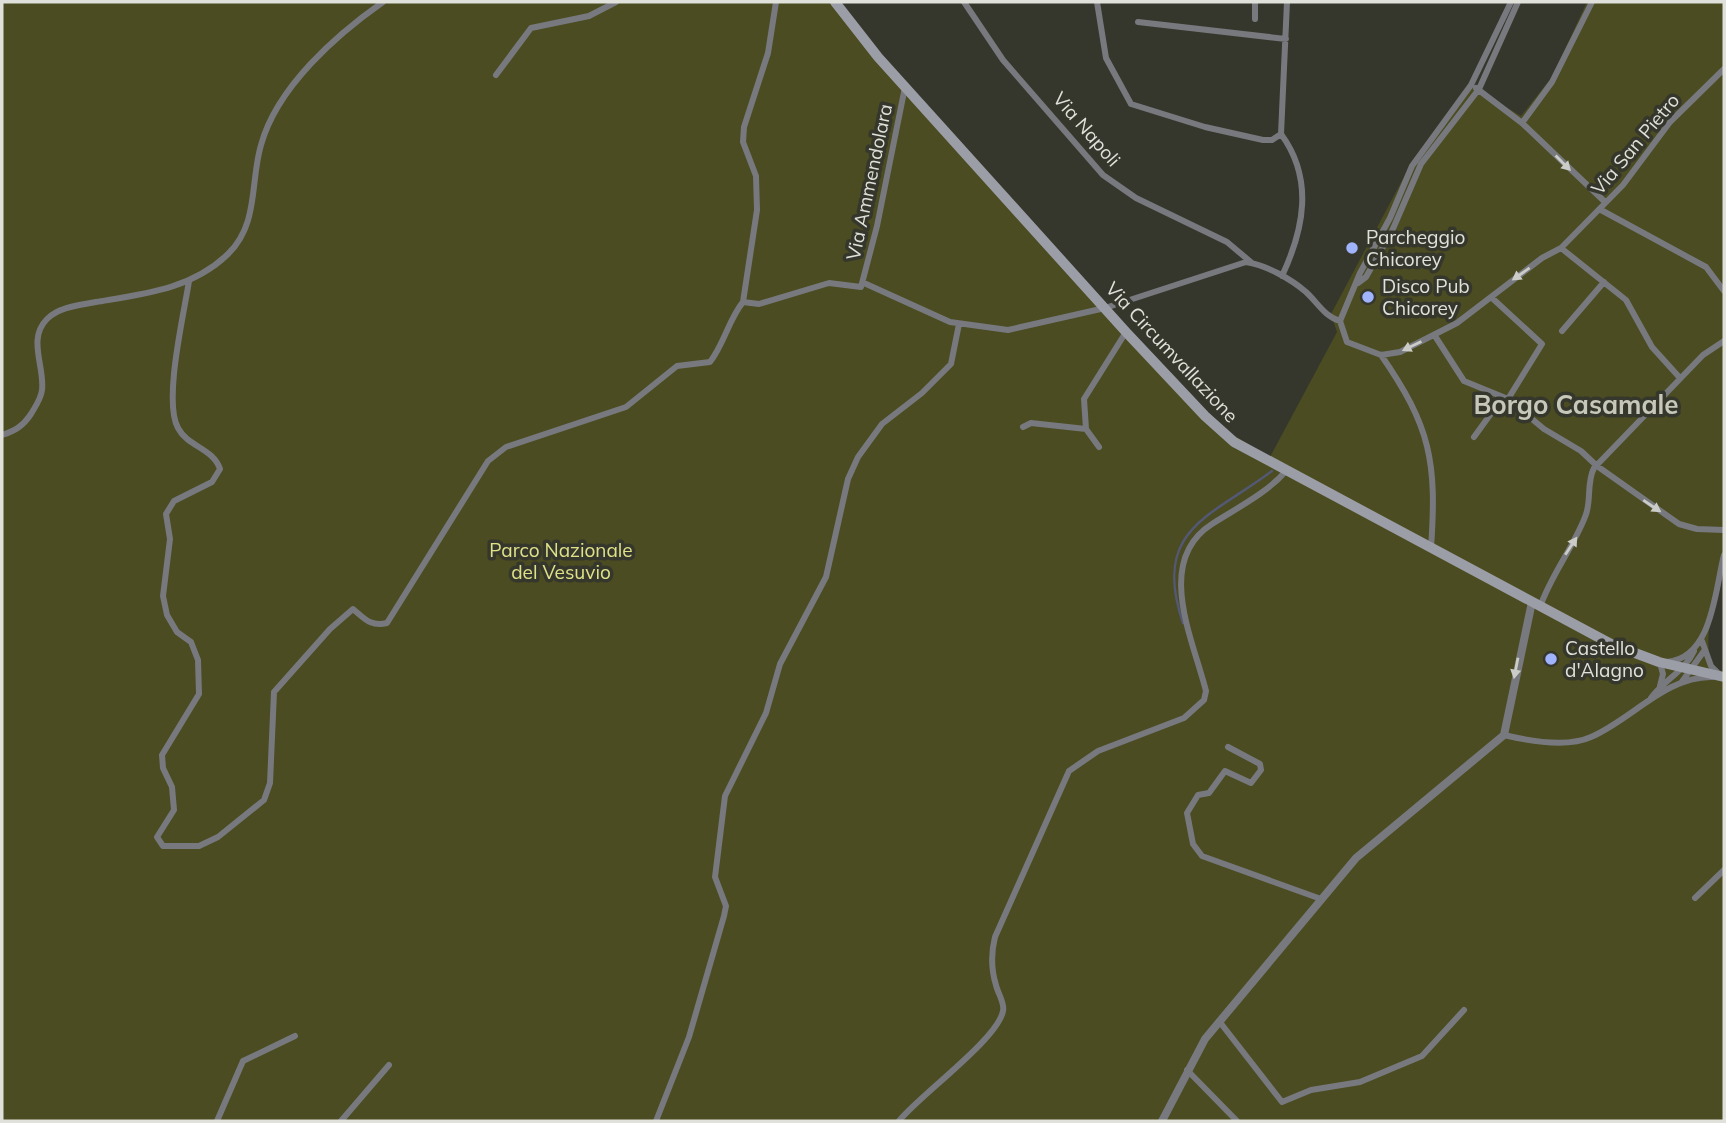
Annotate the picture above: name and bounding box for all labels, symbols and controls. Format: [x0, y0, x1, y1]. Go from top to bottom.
street label: Via Napoli [1048, 87, 1126, 171]
street label: Via San Pietro [1586, 88, 1684, 200]
street label: Via Ammendolara [841, 102, 897, 262]
one-way arrow [1554, 154, 1571, 170]
place label: Parcheggio Chicorey [1366, 225, 1465, 271]
marker: Parcheggio Chicorey [1344, 240, 1360, 256]
one-way arrow [1512, 267, 1530, 281]
place label: Disco Pub Chicorey [1382, 274, 1470, 320]
street label: Via Circumvallazione [1101, 277, 1243, 427]
marker: Disco Pub Chicorey [1360, 289, 1376, 305]
one-way arrow [1402, 341, 1422, 352]
district label: Borgo Casamale [1473, 388, 1679, 421]
one-way arrow [1643, 499, 1661, 513]
one-way arrow [1564, 537, 1577, 556]
park label: Parco Nazionale del Vesuvio [489, 538, 633, 584]
place label: Castello d'Alagno [1565, 636, 1644, 682]
marker: Castello d'Alagno [1543, 651, 1559, 667]
one-way arrow [1511, 657, 1522, 679]

